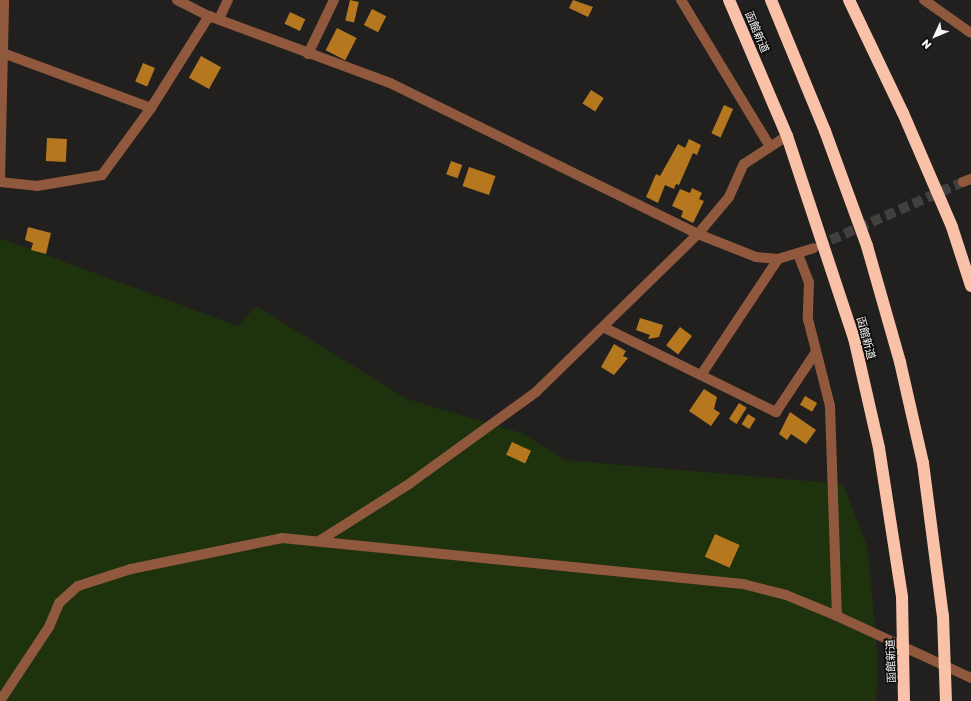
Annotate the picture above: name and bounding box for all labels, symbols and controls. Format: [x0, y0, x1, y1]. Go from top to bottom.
street label: 函館新道 [742, 9, 772, 55]
north arrow [915, 16, 955, 56]
text: N [918, 37, 934, 52]
street label: 函館新道 [854, 315, 878, 361]
street label: 函館新道 [884, 639, 898, 683]

